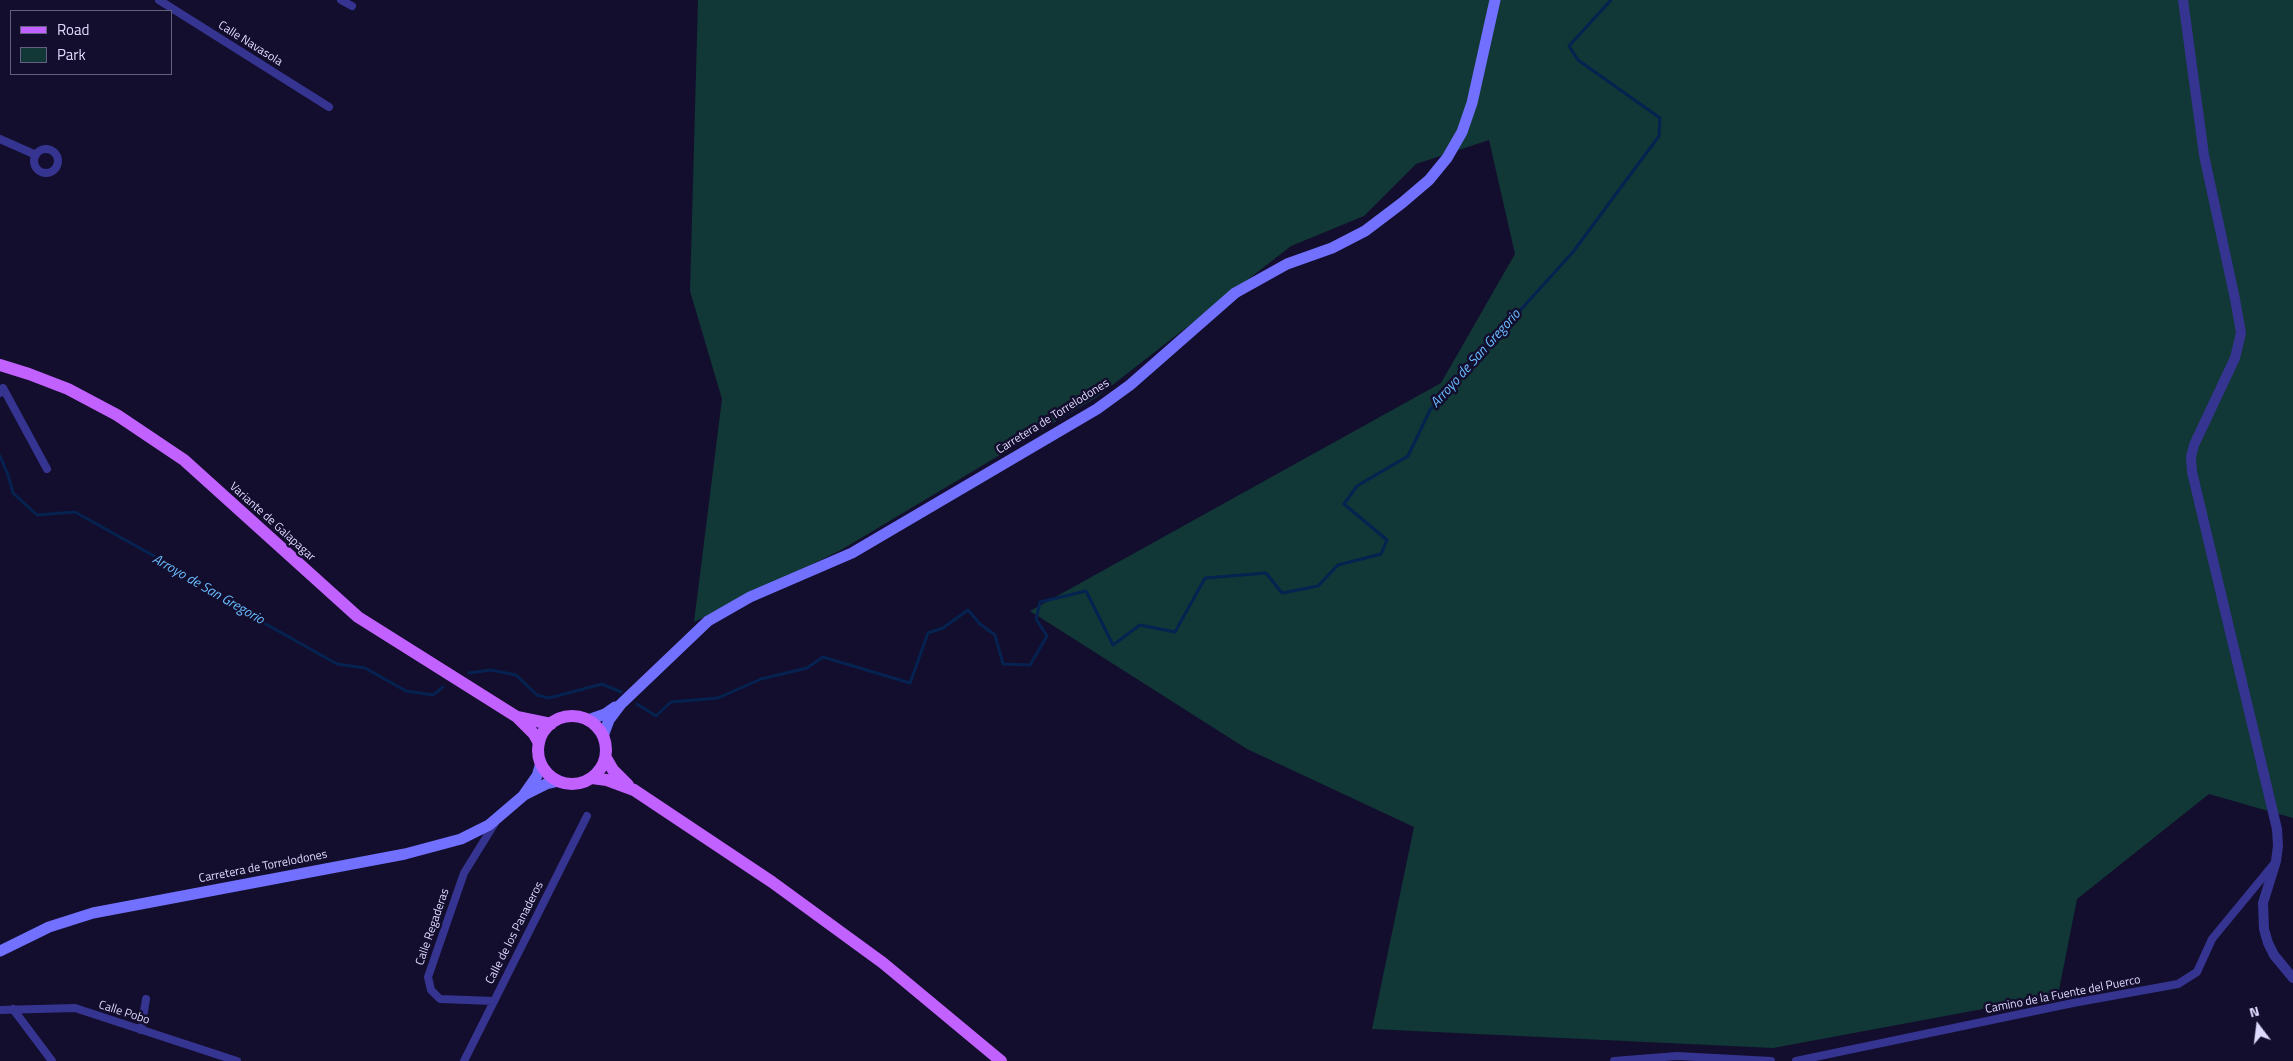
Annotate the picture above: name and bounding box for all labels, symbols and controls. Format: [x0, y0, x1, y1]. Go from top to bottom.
legend [10, 10, 172, 75]
text: Road [57, 18, 89, 41]
street label: Calle Navasola [215, 18, 285, 70]
text: Park [57, 43, 86, 66]
water label: Arroyo de San Gregorio [1427, 306, 1525, 412]
street label: Carretera de Torrelodones [994, 376, 1112, 458]
street label: Variante de Galapagar [226, 480, 318, 564]
water label: Arroyo de San Gregorio [149, 551, 267, 629]
street label: Carretera de Torrelodones [198, 847, 328, 887]
street label: Calle de los Panaderos [483, 879, 547, 987]
street label: Calle Regaderas [413, 887, 453, 967]
street label: Camino de la Fuente del Puerco [1984, 973, 2142, 1017]
street label: Calle Pobo [97, 998, 151, 1028]
text: N [2247, 1000, 2261, 1022]
north arrow [2233, 1001, 2283, 1051]

